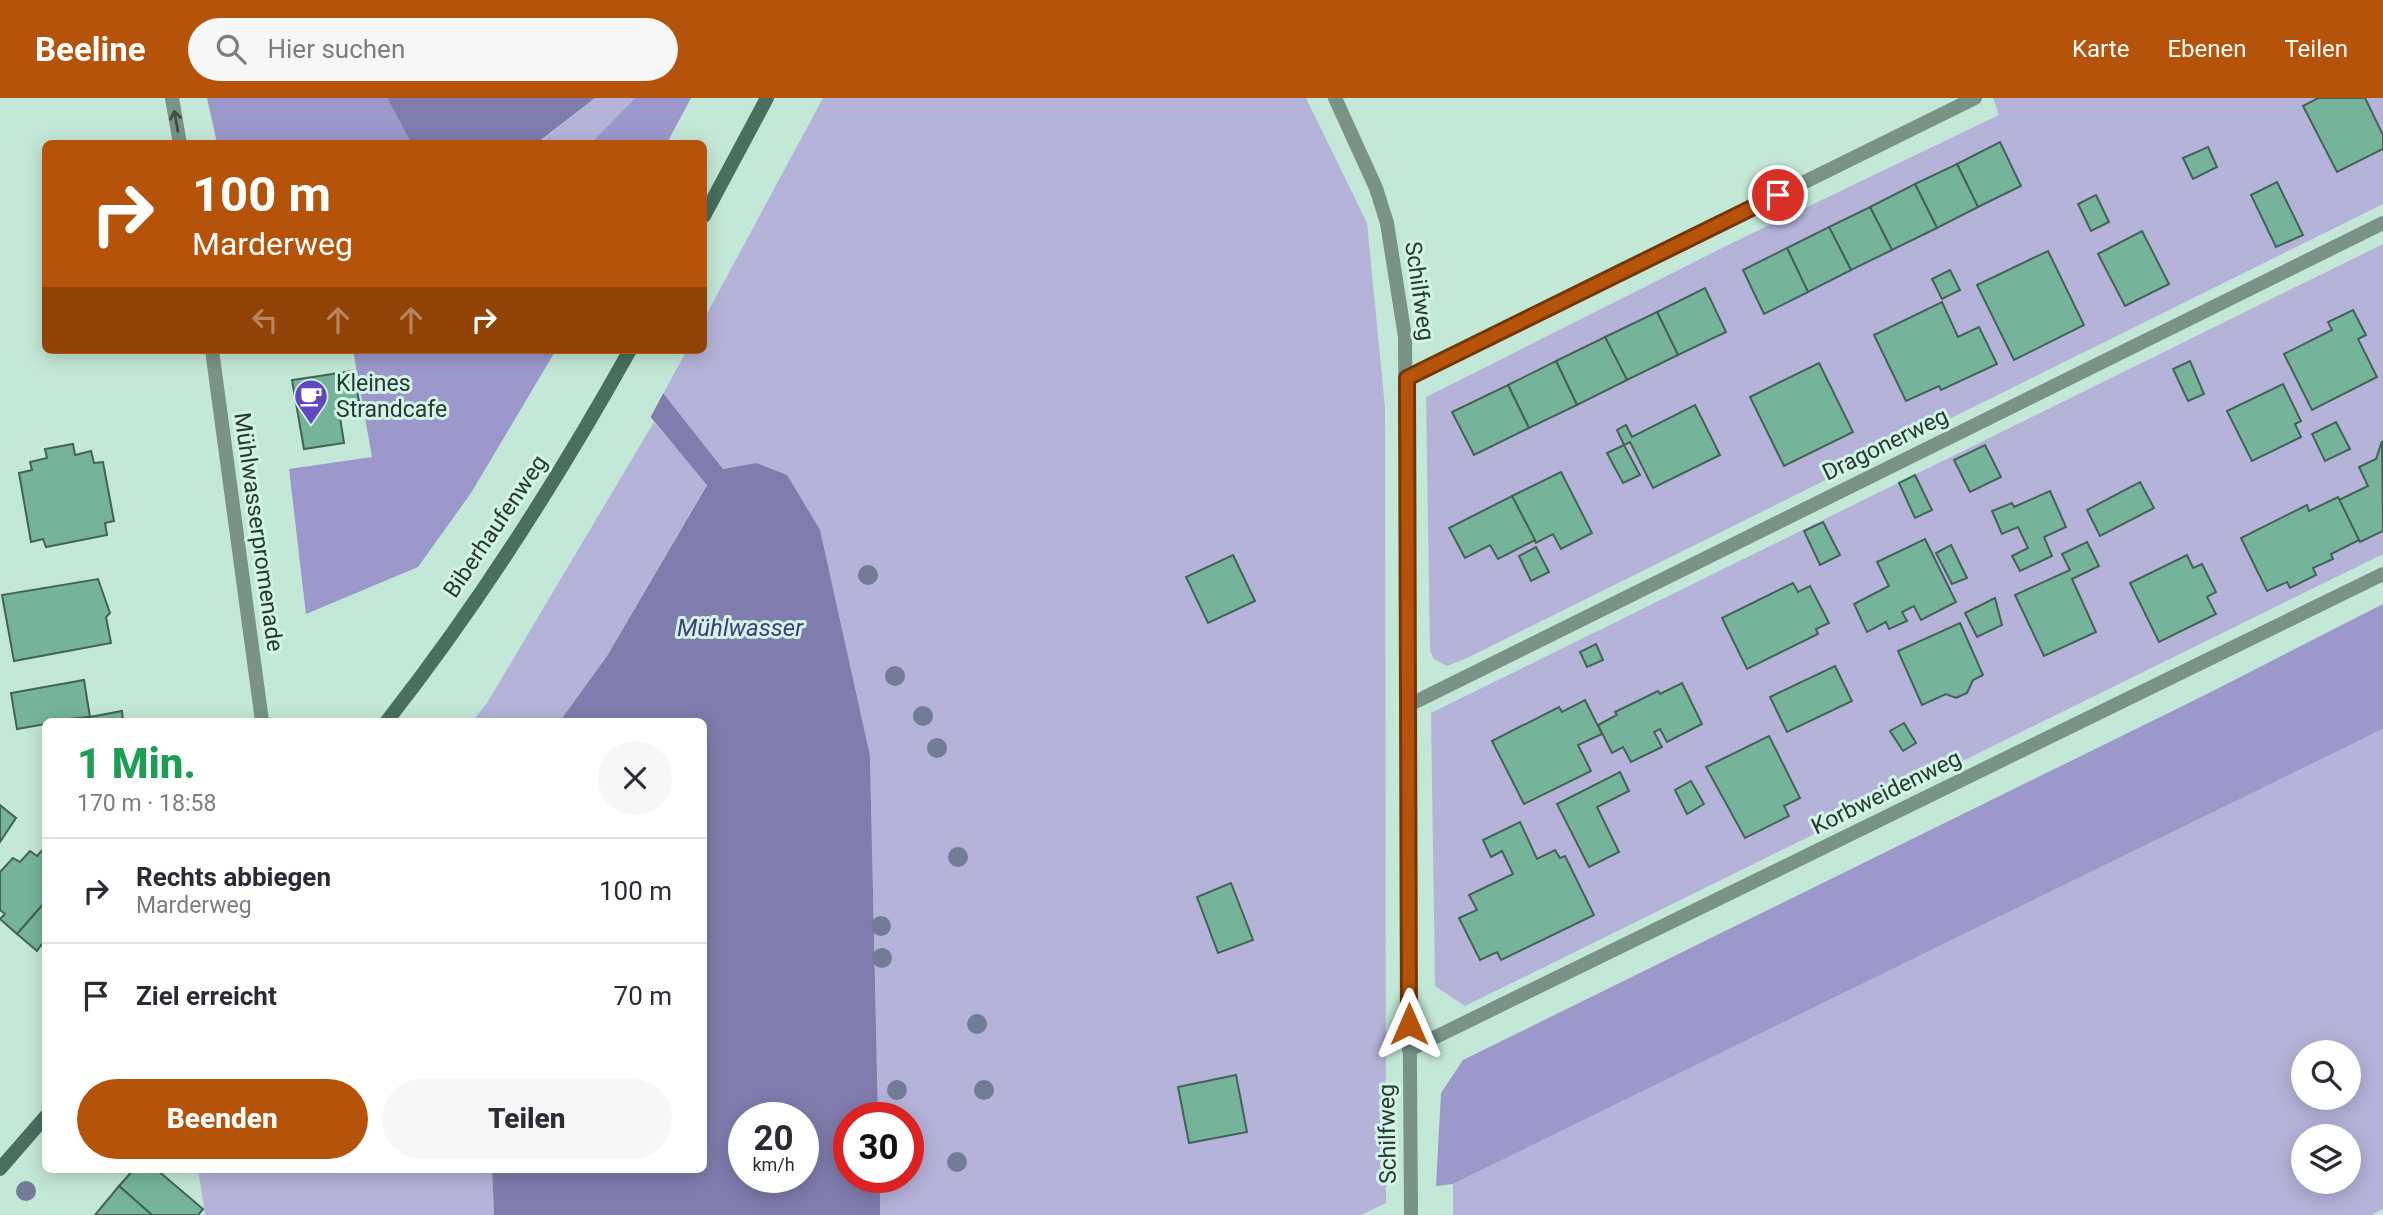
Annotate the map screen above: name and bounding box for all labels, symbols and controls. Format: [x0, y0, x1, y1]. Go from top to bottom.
search box [188, 18, 678, 81]
text: Beeline [35, 30, 146, 69]
icon: search [212, 30, 250, 68]
text: Hier suchen [268, 34, 405, 64]
text: Karte [2072, 35, 2129, 63]
text: Ebenen [2167, 35, 2246, 63]
text: Teilen [2284, 35, 2348, 63]
one-way arrow [169, 110, 182, 133]
pin [1748, 165, 1808, 225]
text: 100 m [192, 166, 331, 223]
icon: right [77, 168, 168, 259]
icon: arrive [1759, 176, 1797, 214]
text: Marderweg [192, 225, 353, 263]
street label: Schilfweg [1399, 240, 1440, 342]
icon: left [246, 301, 284, 339]
icon: ahead [319, 301, 357, 339]
icon: ahead [392, 301, 430, 339]
icon: right [465, 301, 503, 339]
place label: Kleines Strandcafe [336, 370, 447, 423]
cafe icon: Kleines Strandcafe [292, 377, 330, 426]
street label: Dragonerweg [1818, 402, 1952, 486]
street label: Mühlwasserpromenade [228, 411, 289, 653]
street label: Biberhaufenweg [438, 450, 553, 603]
water label: Mühlwasser [677, 614, 804, 642]
text: 1 Min. [77, 739, 196, 788]
button: close [598, 741, 672, 815]
street label: Korbweidenweg [1807, 745, 1966, 840]
text: 170 m · 18:58 [77, 790, 216, 817]
text: Rechts abbiegen [136, 862, 331, 892]
icon: right [77, 872, 115, 910]
text: 100 m [599, 876, 672, 906]
text: Marderweg [136, 892, 252, 919]
icon: arrive [77, 977, 115, 1015]
text: Ziel erreicht [136, 981, 277, 1011]
text: 70 m [614, 981, 672, 1011]
position arrow [1372, 987, 1446, 1061]
map controls [2291, 1040, 2361, 1194]
button: search [2291, 1040, 2361, 1110]
button: Beenden [77, 1079, 368, 1159]
button: Teilen [382, 1079, 672, 1159]
street label: Schilfweg [1373, 1084, 1402, 1184]
speed limit sign: 30 [833, 1102, 924, 1193]
text: 20 [753, 1118, 794, 1159]
button: layers [2291, 1124, 2361, 1194]
text: km/h [752, 1154, 795, 1175]

